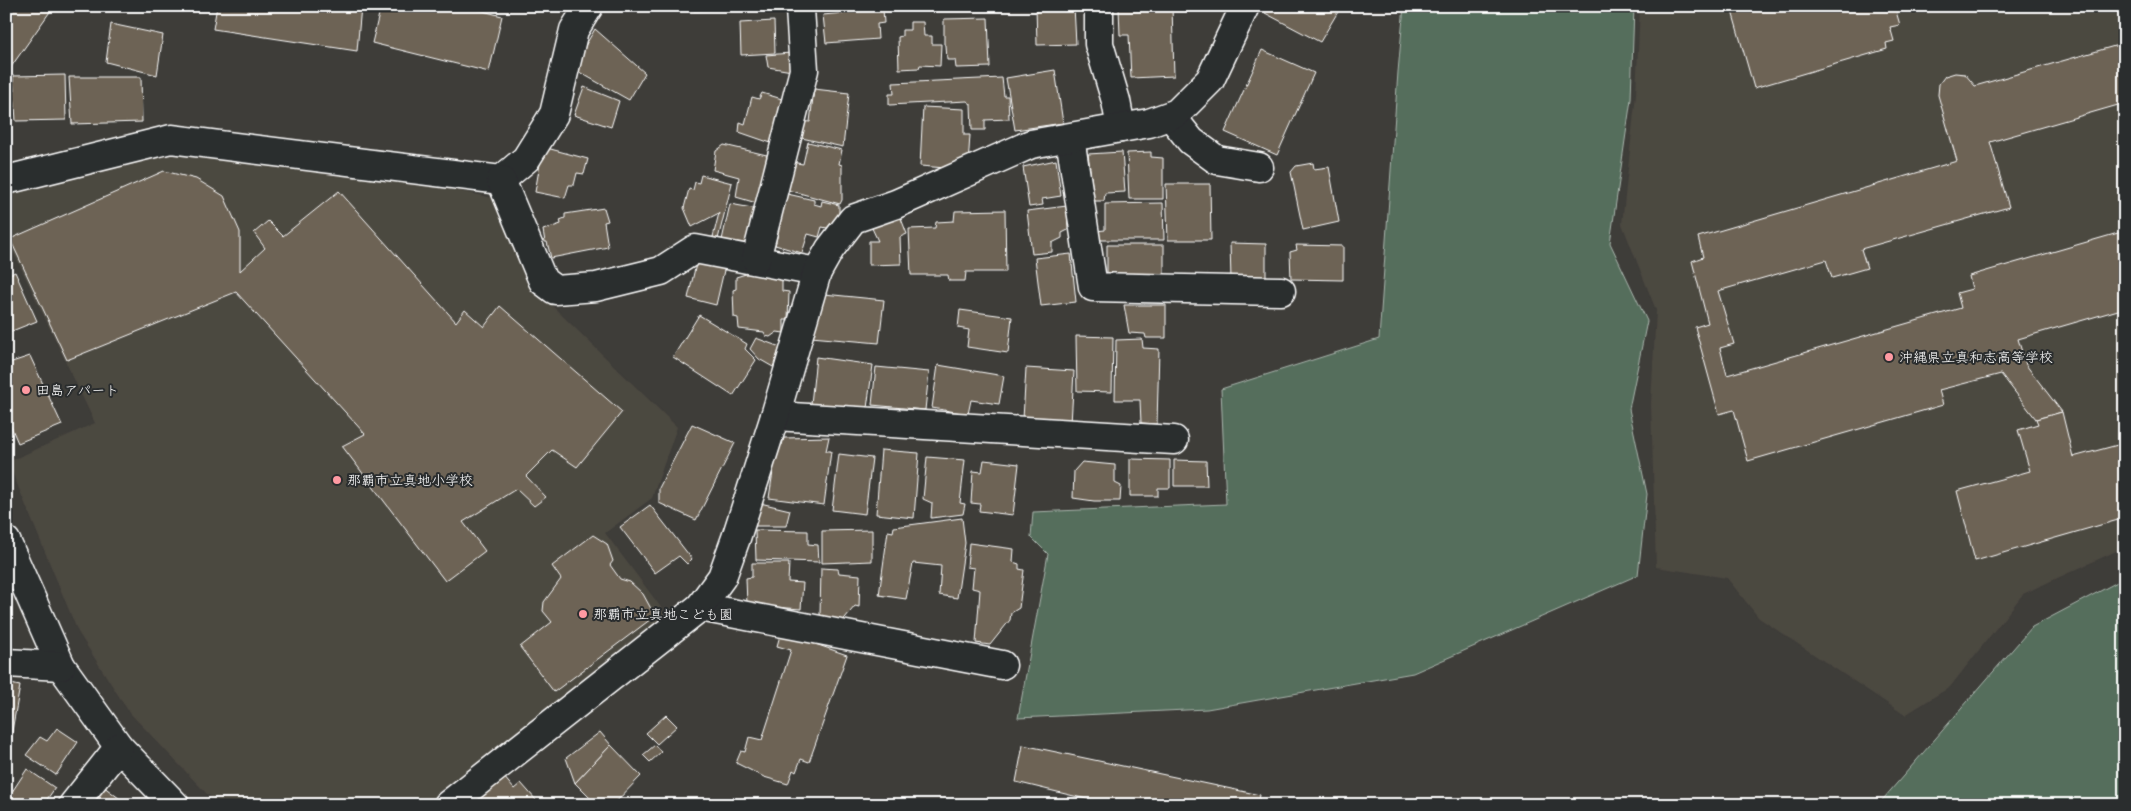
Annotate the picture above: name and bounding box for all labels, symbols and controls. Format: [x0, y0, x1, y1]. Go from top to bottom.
place label: 沖縄県立真和志高等学校 [1899, 347, 2053, 366]
marker: 沖縄県立真和志高等学校 [1883, 351, 1895, 363]
place label: 田島アパート [36, 380, 119, 399]
marker: 田島アパート [20, 384, 32, 396]
place label: 那覇市立真地小学校 [347, 470, 473, 489]
marker: 那覇市立真地小学校 [331, 474, 343, 486]
place label: 那覇市立真地こども園 [593, 604, 733, 623]
marker: 那覇市立真地こども園 [577, 608, 589, 620]

